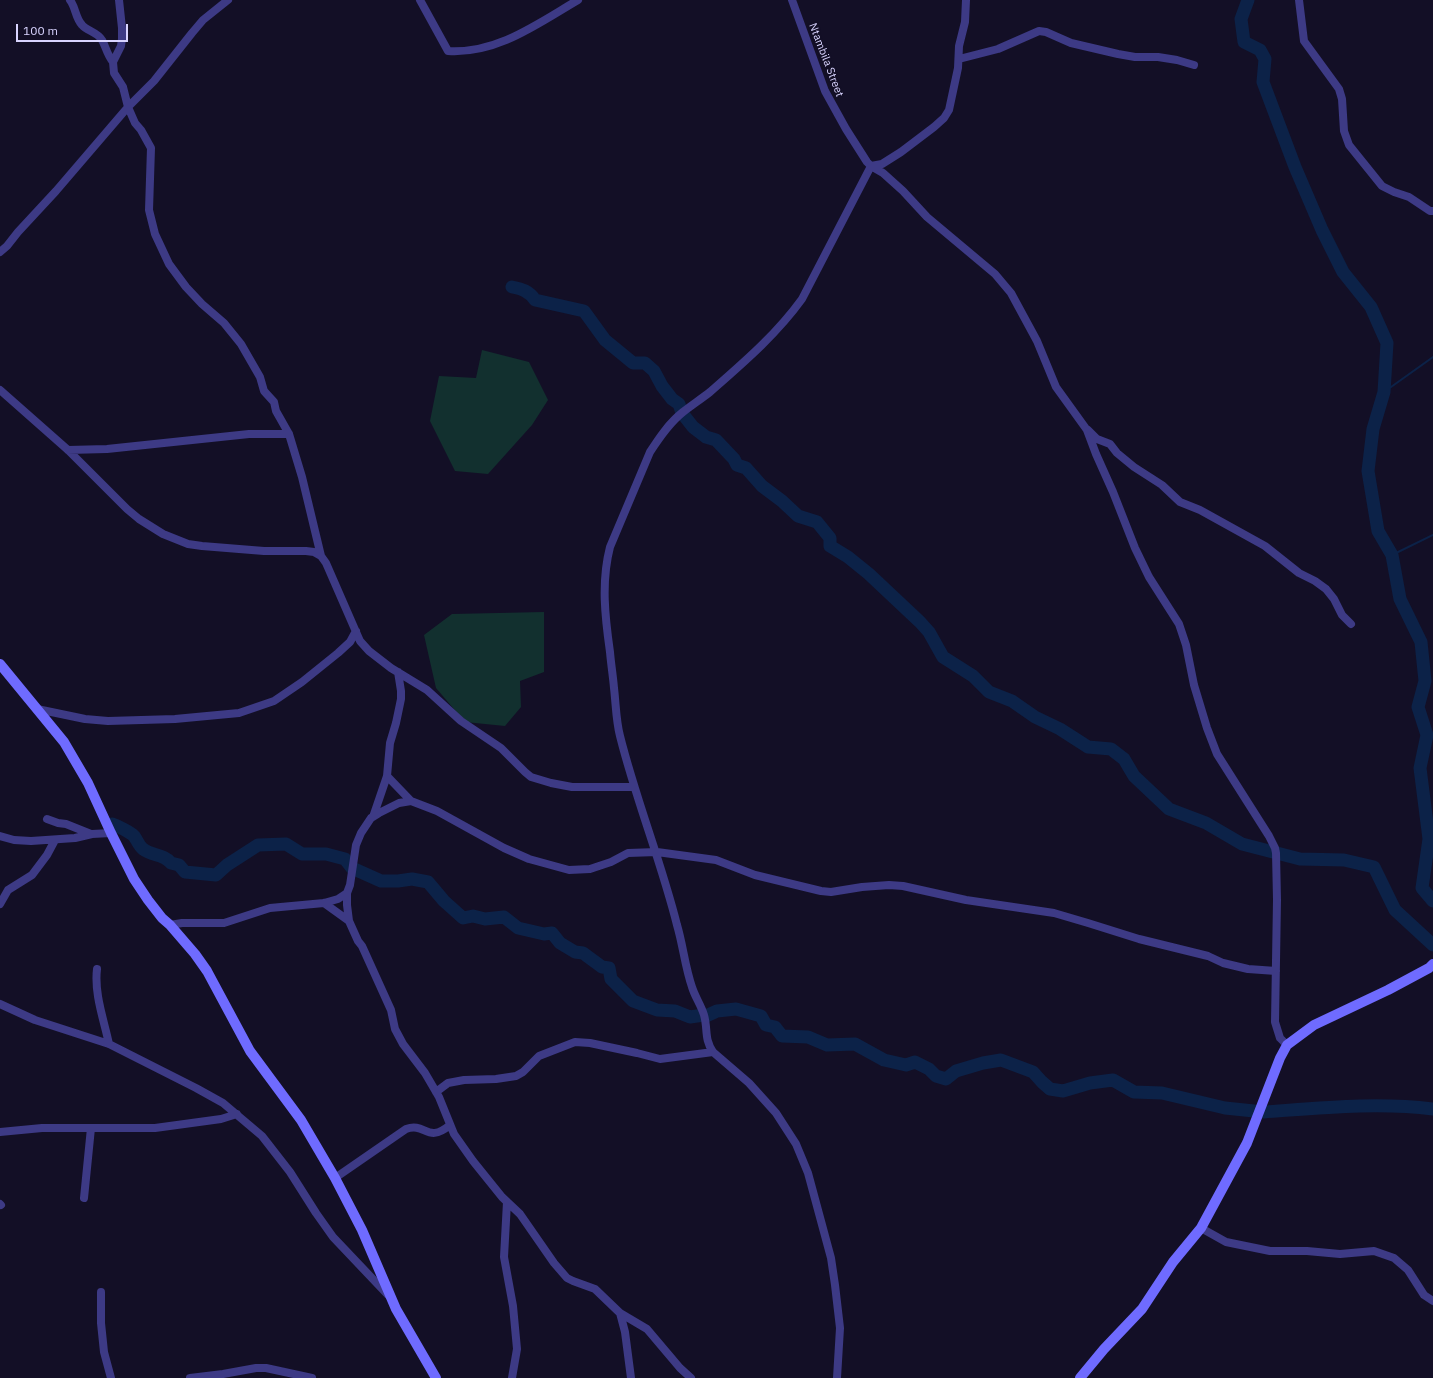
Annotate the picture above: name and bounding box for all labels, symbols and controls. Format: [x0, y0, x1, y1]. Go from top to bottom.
scale bar [18, 16, 130, 42]
street label: Ntambila Street [806, 21, 846, 99]
text: 100 m [23, 23, 58, 38]

